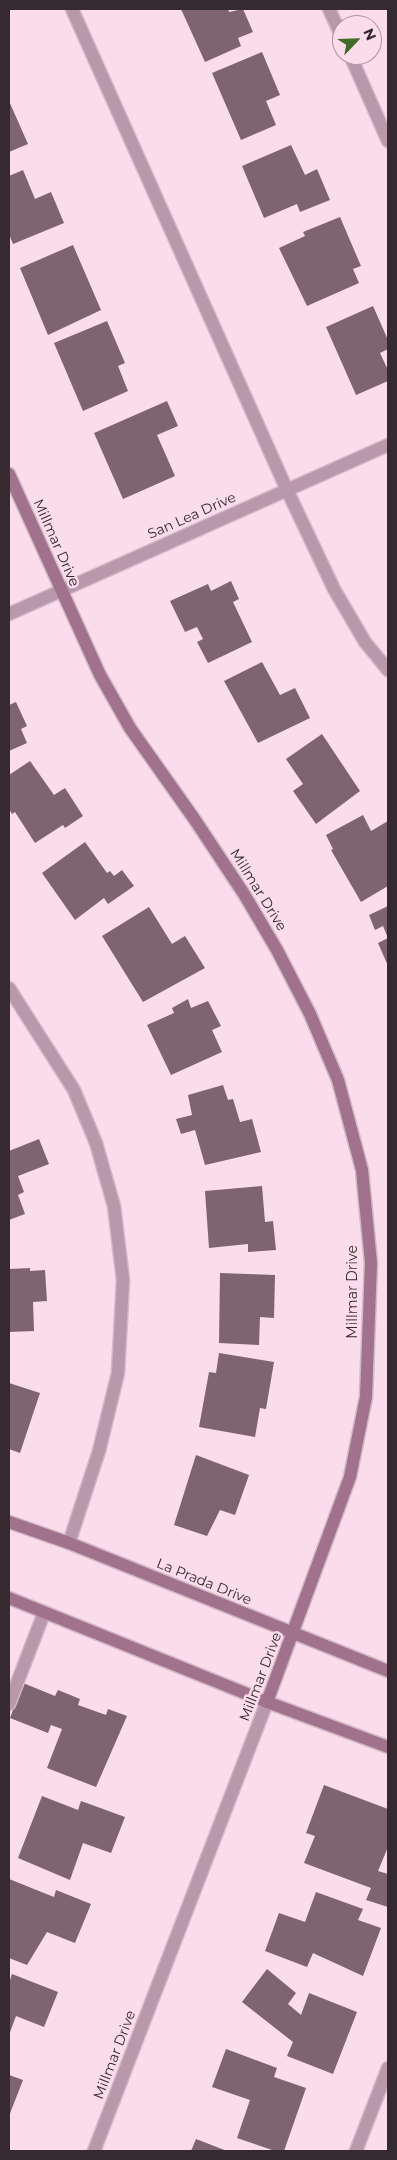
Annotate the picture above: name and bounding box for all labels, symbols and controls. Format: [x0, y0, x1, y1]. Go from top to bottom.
north arrow [332, 15, 382, 65]
text: N [359, 25, 380, 43]
street label: San Lea Drive [145, 489, 239, 543]
street label: Millmar Drive [29, 497, 83, 589]
street label: Millmar Drive [226, 846, 290, 934]
street label: Millmar Drive [345, 1245, 361, 1339]
street label: La Prada Drive [154, 1555, 254, 1609]
street label: Millmar Drive [236, 1630, 286, 1724]
street label: Millmar Drive [90, 2008, 140, 2102]

